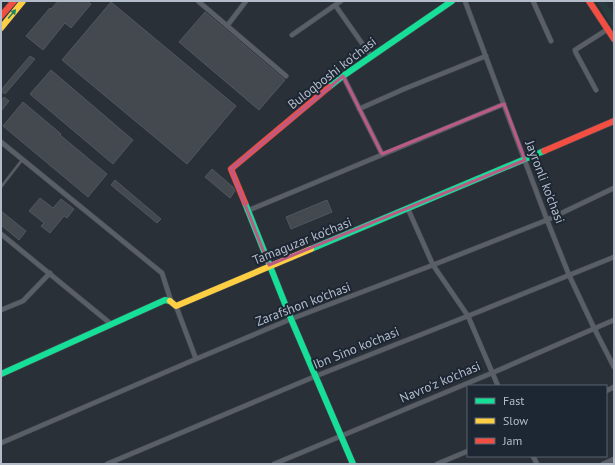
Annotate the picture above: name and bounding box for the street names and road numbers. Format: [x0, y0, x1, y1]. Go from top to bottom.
street label: Buloqboshi ko'chasi [284, 33, 380, 113]
street label: Jayronli ko'chasi [521, 137, 569, 226]
street label: Tamaguzar ko'chasi [250, 213, 354, 269]
street label: Zarafshon ko'chasi [253, 278, 353, 330]
street label: Ibn Sino ko'chasi [310, 323, 402, 373]
street label: Navro'z ko'chasi [397, 357, 483, 407]

